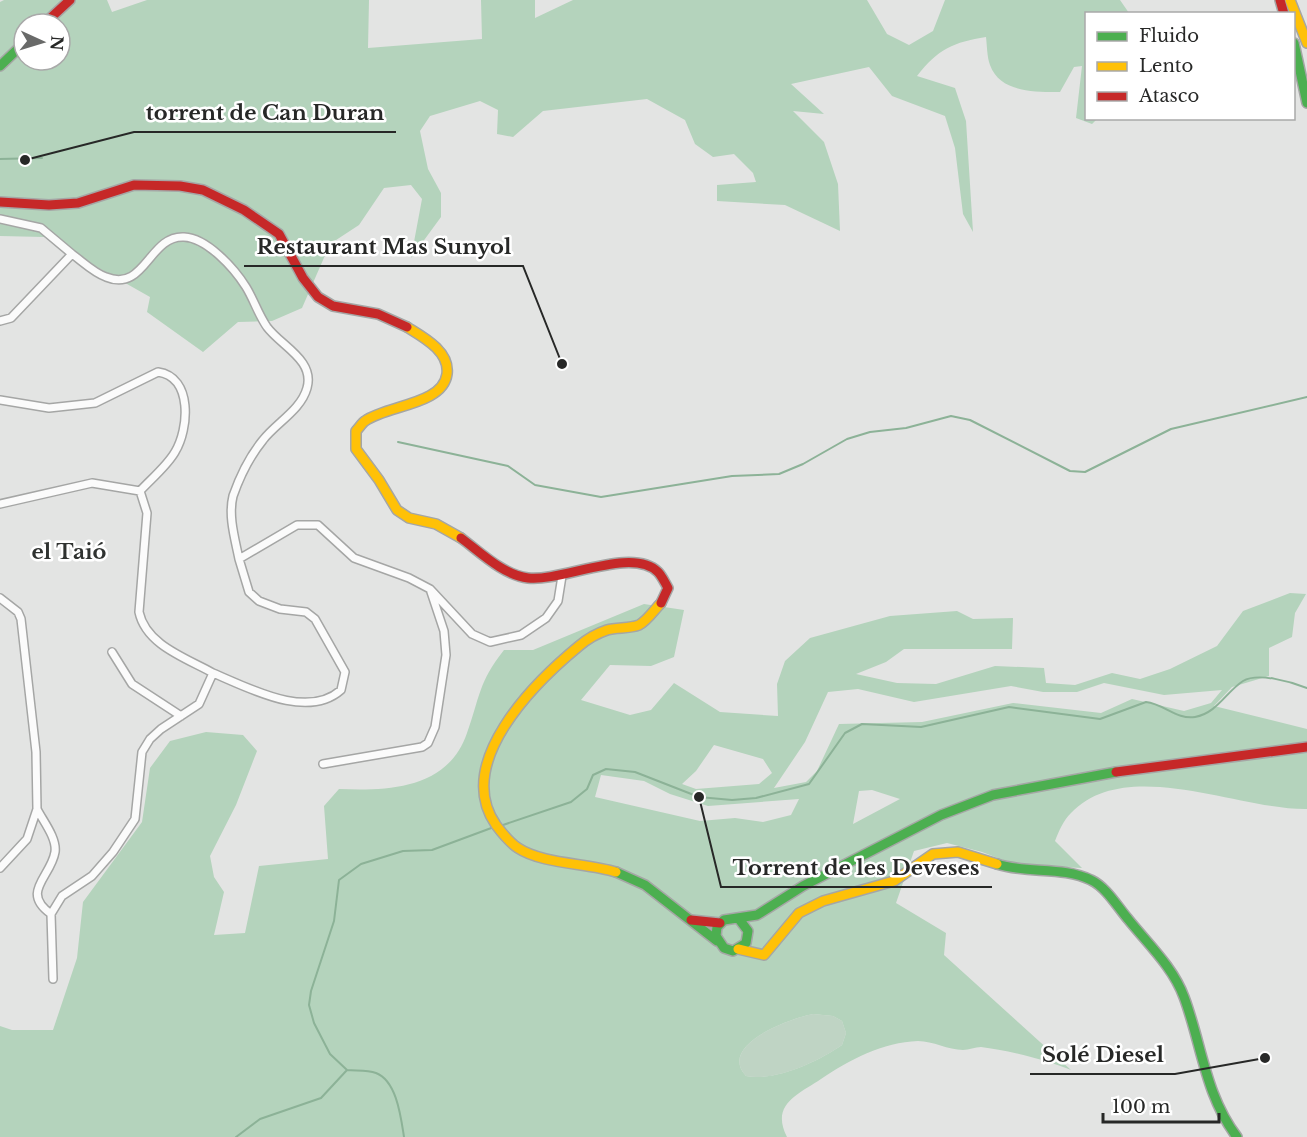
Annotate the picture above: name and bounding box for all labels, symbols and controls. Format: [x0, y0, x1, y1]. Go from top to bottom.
north arrow [12, 12, 72, 72]
legend [1085, 12, 1295, 120]
text: Fluido [1139, 25, 1199, 47]
text: N [46, 35, 67, 51]
text: Lento [1139, 55, 1193, 77]
text: Atasco [1138, 85, 1199, 107]
callout: torrent de Can Duran [134, 93, 396, 132]
text: torrent de Can Duran [146, 100, 384, 126]
callout: Restaurant Mas Sunyol [244, 227, 523, 266]
text: Restaurant Mas Sunyol [257, 234, 512, 260]
district label: el Taió [32, 539, 107, 565]
callout: Torrent de les Deveses [721, 848, 992, 887]
text: Torrent de les Deveses [732, 855, 980, 881]
callout: Solé Diesel [1030, 1035, 1175, 1074]
text: Solé Diesel [1042, 1042, 1164, 1068]
scale bar [1103, 1086, 1218, 1124]
text: 100 m [1112, 1096, 1170, 1118]

